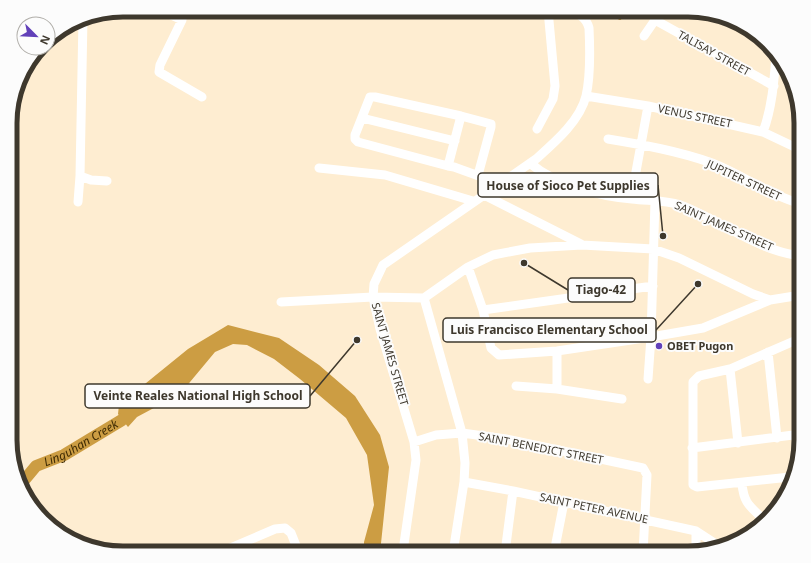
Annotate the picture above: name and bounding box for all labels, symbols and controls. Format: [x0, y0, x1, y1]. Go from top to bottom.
north arrow [16, 16, 56, 56]
street label: TALISAY STREET [675, 26, 753, 79]
text: N [37, 33, 54, 47]
street label: VENUS STREET [657, 100, 734, 131]
street label: JUPITER STREET [704, 155, 784, 203]
callout: House of Sioco Pet Supplies [478, 173, 658, 197]
text: House of Sioco Pet Supplies [486, 177, 650, 194]
street label: SAINT JAMES STREET [672, 197, 776, 254]
callout: Tiago-42 [568, 278, 635, 302]
text: Tiago-42 [576, 281, 626, 298]
street label: SAINT JAMES STREET [369, 301, 412, 407]
callout: Luis Francisco Elementary School [443, 318, 656, 342]
text: Luis Francisco Elementary School [450, 321, 648, 338]
place label: OBET Pugon [667, 338, 733, 353]
marker: OBET Pugon [654, 341, 664, 351]
callout: Veinte Reales National High School [85, 384, 310, 408]
text: Veinte Reales National High School [93, 387, 303, 404]
water label: Linguhan Creek [41, 415, 122, 470]
street label: SAINT BENEDICT STREET [477, 428, 605, 467]
street label: SAINT PETER AVENUE [538, 489, 650, 526]

